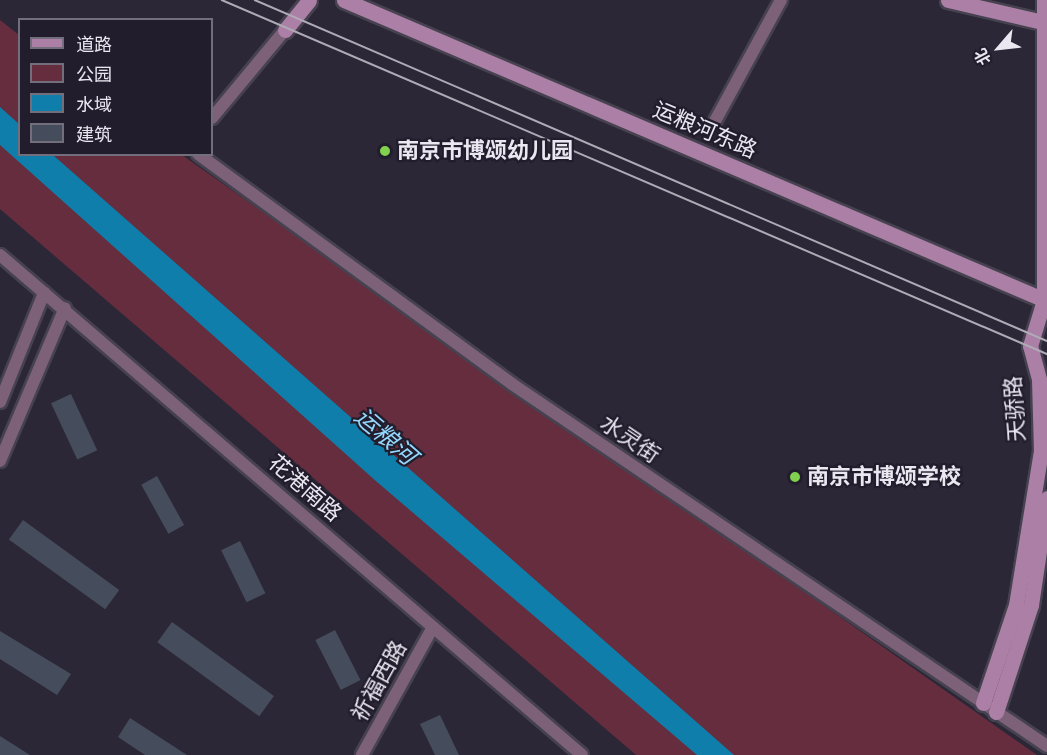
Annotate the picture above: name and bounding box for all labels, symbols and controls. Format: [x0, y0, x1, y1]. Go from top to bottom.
legend [18, 18, 213, 156]
north arrow [969, 18, 1029, 78]
text: 道路 [76, 34, 112, 56]
text: 北 [971, 45, 996, 68]
text: 公园 [76, 64, 112, 86]
text: 水域 [76, 94, 112, 116]
street label: 运粮河东路 [649, 96, 761, 164]
text: 建筑 [76, 124, 112, 146]
place label: 南京市博颂幼儿园 [397, 138, 573, 164]
marker: 南京市博颂幼儿园 [378, 144, 392, 158]
street label: 天骄路 [1000, 375, 1030, 443]
water label: 运粮河 [348, 403, 422, 471]
street label: 水灵街 [595, 410, 665, 468]
street label: 花港南路 [263, 449, 347, 527]
place label: 南京市博颂学校 [807, 464, 961, 490]
marker: 南京市博颂学校 [788, 470, 802, 484]
street label: 祈福西路 [346, 636, 412, 726]

